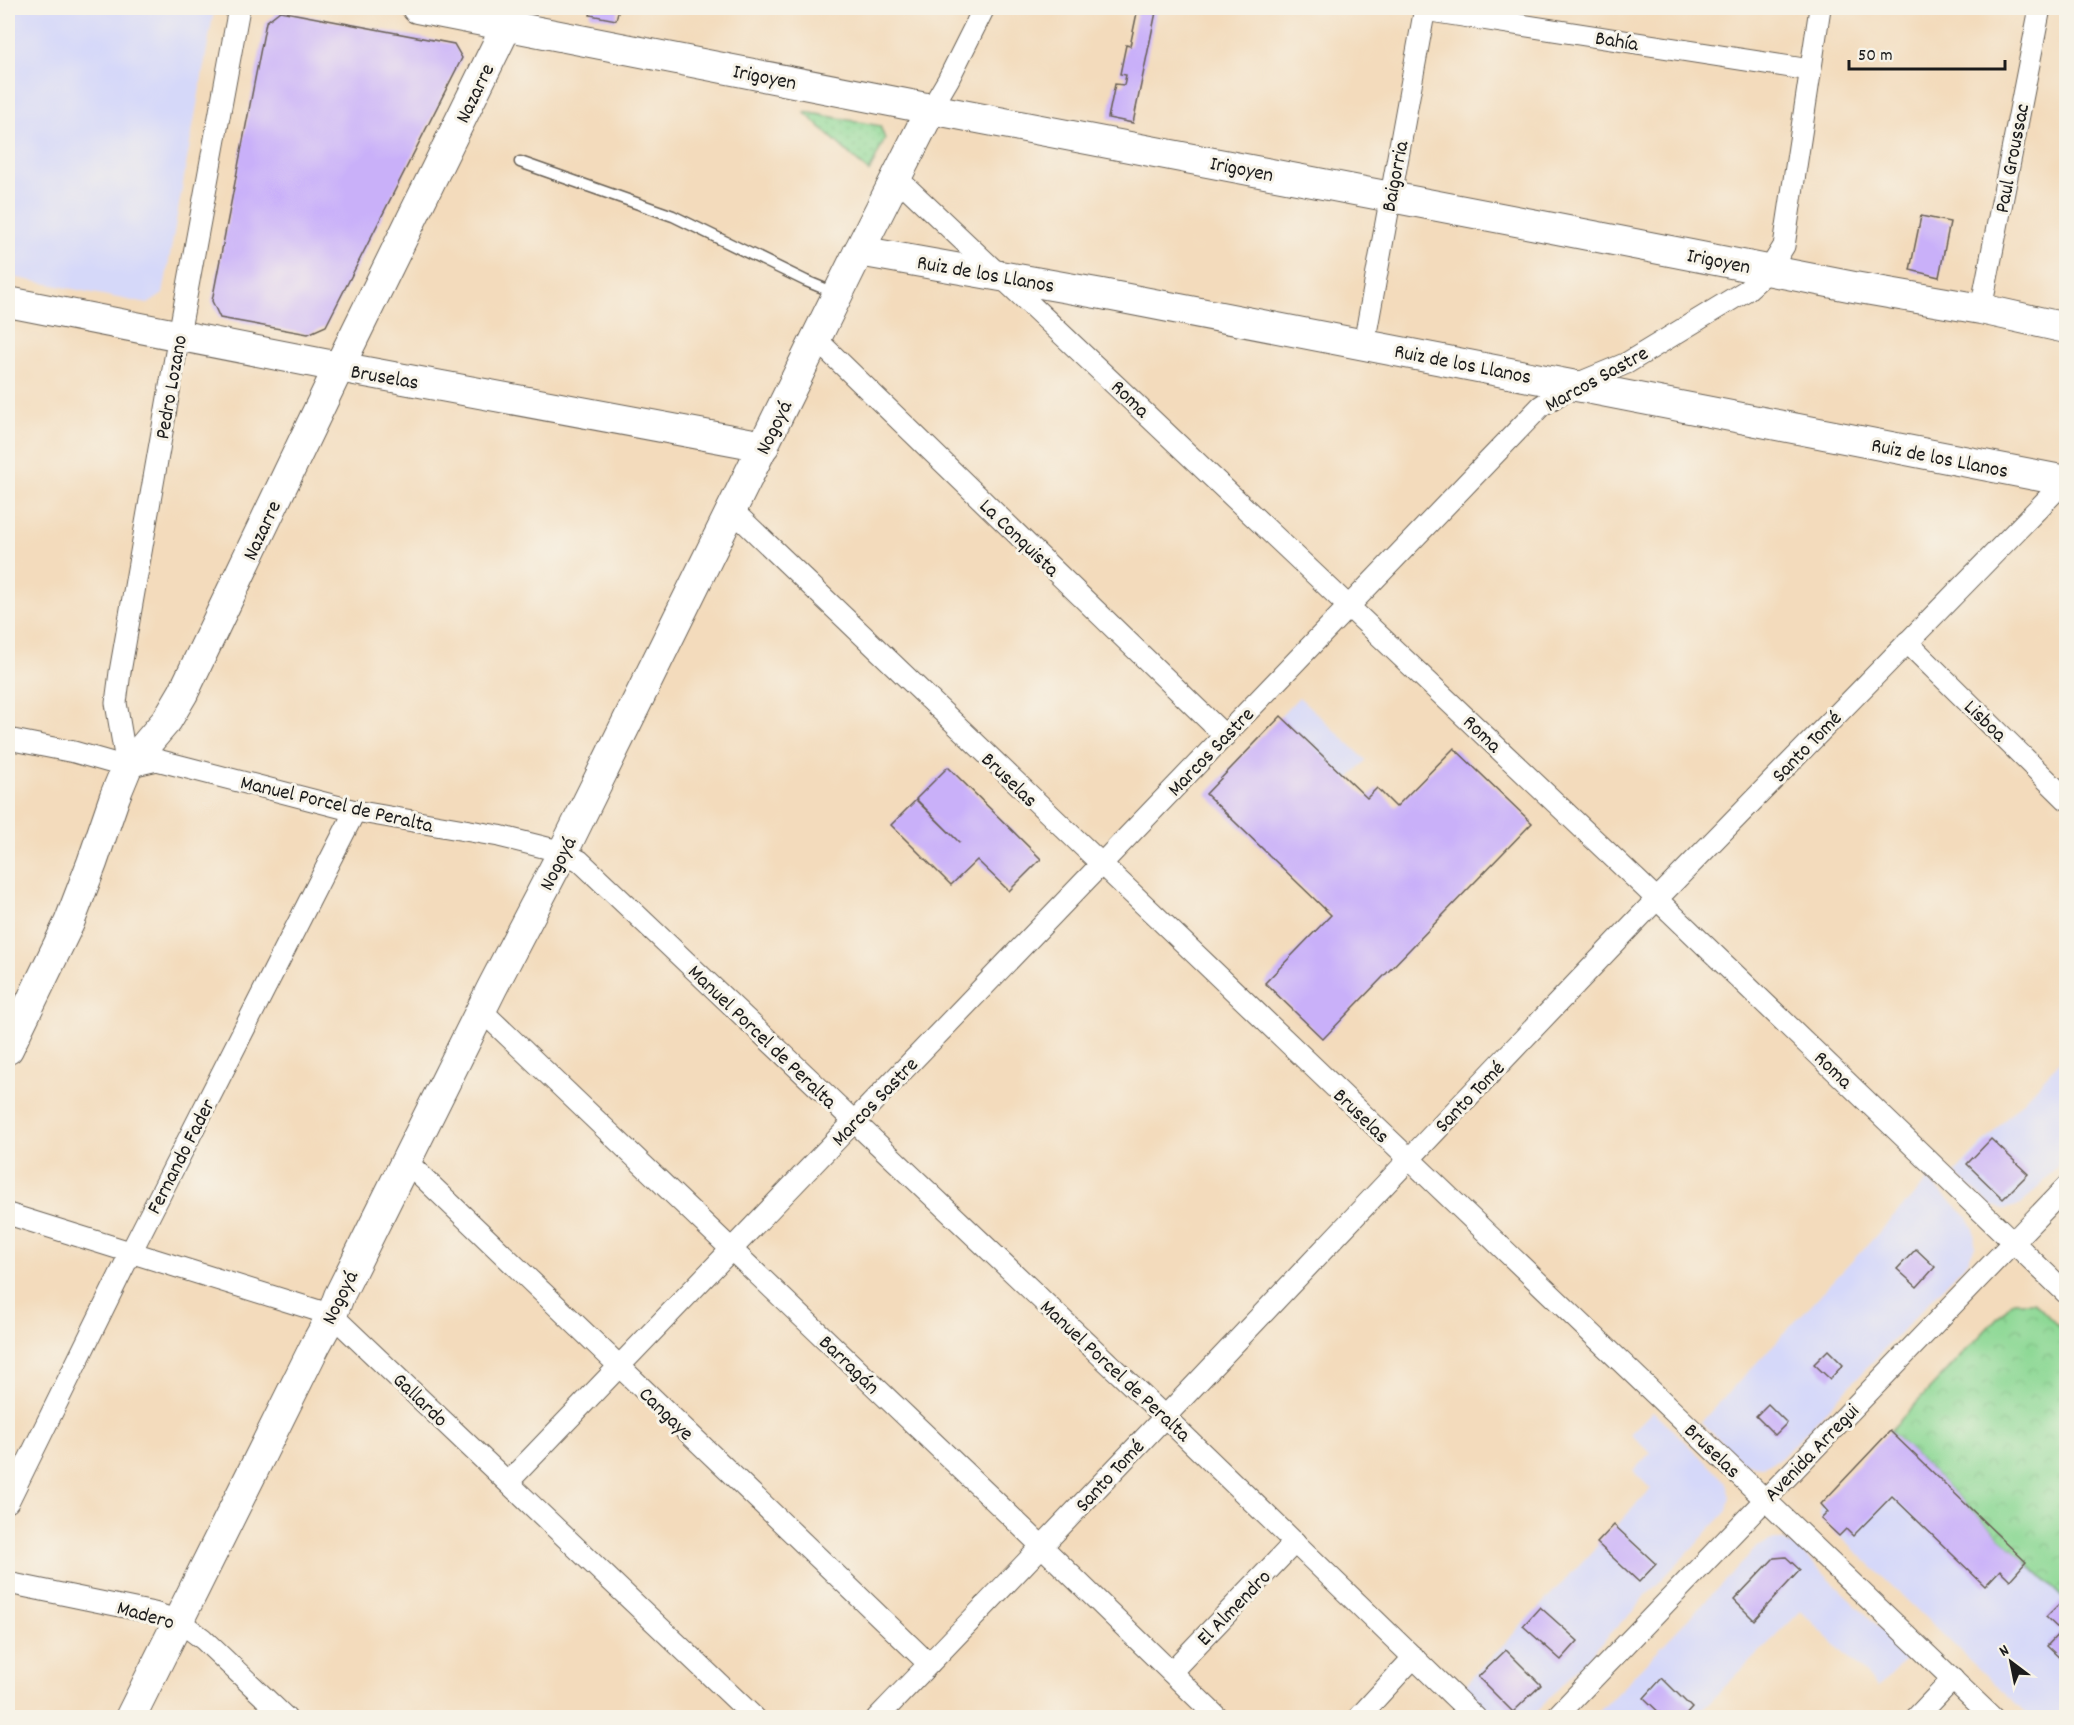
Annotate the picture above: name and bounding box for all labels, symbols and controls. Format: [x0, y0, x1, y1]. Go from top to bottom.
street label: Bahía [1593, 25, 1641, 61]
scale bar [1849, 33, 2005, 71]
text: 50 m [1858, 44, 1893, 69]
street label: Irigoyen [730, 58, 799, 100]
street label: Nazarre [449, 59, 504, 129]
street label: Paul Groussac [1989, 101, 2039, 216]
street label: Baigorria [1375, 138, 1419, 215]
street label: Irigoyen [1207, 150, 1276, 192]
street label: Irigoyen [1684, 242, 1753, 284]
street label: Ruiz de los Llanos [914, 249, 1057, 303]
street label: Pedro Lozano [149, 333, 197, 442]
street label: Ruiz de los Llanos [1391, 338, 1534, 394]
street label: Marcos Sastre [1540, 340, 1655, 421]
street label: Bruselas [348, 358, 421, 400]
street label: Roma [1103, 374, 1156, 427]
street label: Nogoyá [750, 396, 802, 461]
street label: Ruiz de los Llanos [1868, 432, 2011, 488]
street label: La Conquista [971, 493, 1066, 586]
street label: Nazarre [237, 496, 291, 566]
street label: Lisboa [1956, 694, 2013, 751]
street label: Marcos Sastre [1162, 702, 1263, 805]
street label: Santo Tomé [1766, 705, 1850, 791]
street label: Roma [1455, 709, 1508, 762]
street label: Bruselas [973, 747, 1043, 816]
street label: Manuel Porcel de Peralta [237, 769, 437, 843]
street label: Nogoyá [533, 832, 586, 897]
street label: Manuel Porcel de Peralta [680, 959, 843, 1118]
street label: Roma [1806, 1045, 1859, 1098]
street label: Marcos Sastre [826, 1052, 927, 1155]
street label: Santo Tomé [1429, 1055, 1513, 1141]
street label: Bruselas [1325, 1083, 1395, 1152]
street label: Fernando Fader [141, 1094, 225, 1220]
street label: Nogoyá [316, 1266, 368, 1331]
street label: Manuel Porcel de Peralta [1032, 1294, 1197, 1451]
street label: Barragán [811, 1329, 885, 1403]
street label: Gallardo [384, 1367, 454, 1435]
street label: Cangaye [630, 1381, 699, 1449]
street label: Avenida Arregui [1759, 1398, 1868, 1510]
street label: Bruselas [1676, 1418, 1746, 1487]
street label: Santo Tomé [1070, 1434, 1153, 1520]
street label: El Almendro [1191, 1564, 1279, 1654]
street label: Madero [113, 1594, 177, 1639]
north arrow [1981, 1632, 2041, 1692]
text: N [1995, 1640, 2014, 1663]

